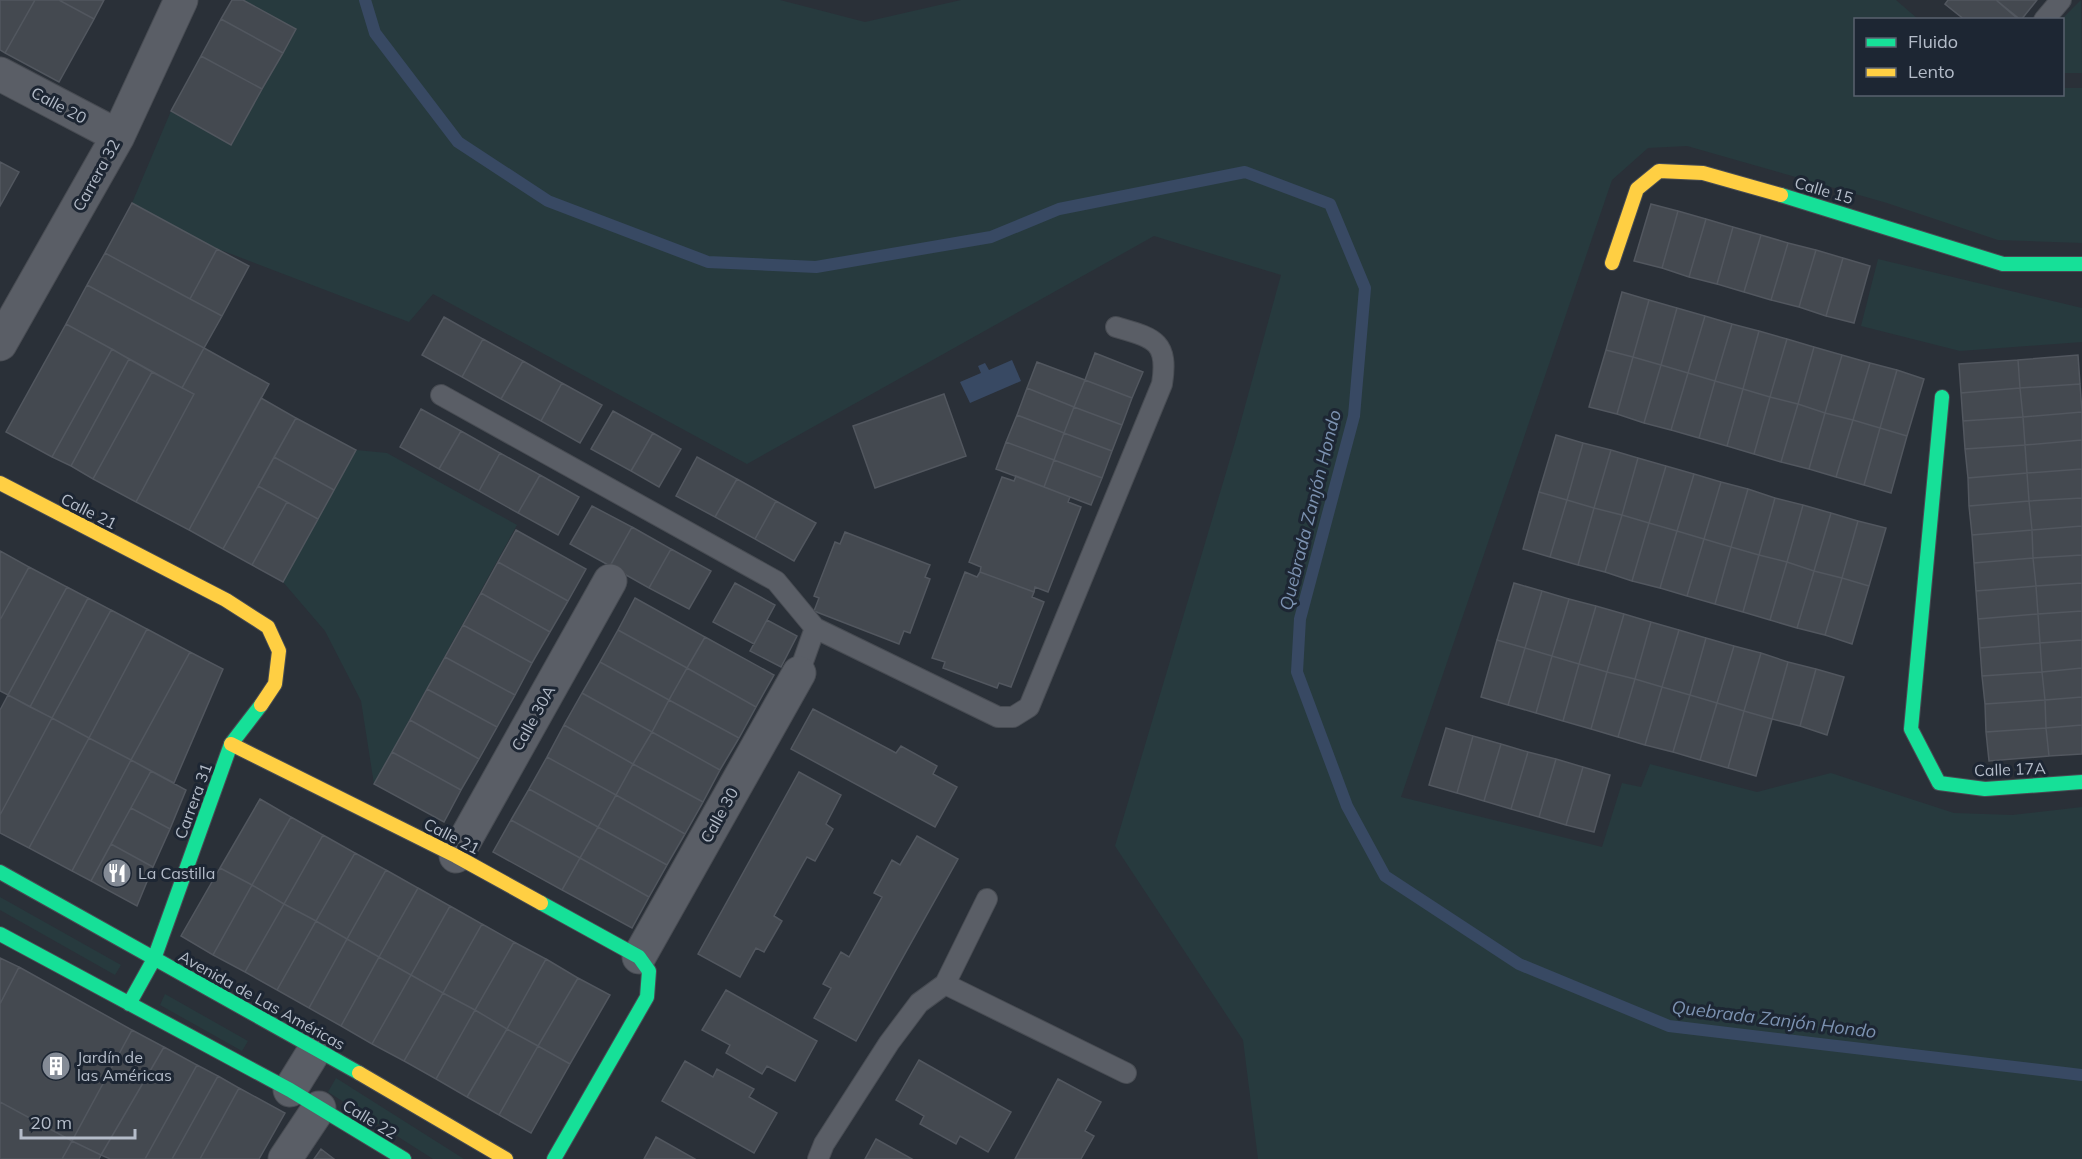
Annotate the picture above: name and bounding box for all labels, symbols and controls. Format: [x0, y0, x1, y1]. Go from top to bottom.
legend [1854, 18, 2064, 96]
text: Fluido [1908, 30, 1958, 53]
text: Lento [1908, 60, 1955, 83]
street label: Calle 20 [28, 82, 90, 128]
street label: Carrera 32 [68, 136, 124, 214]
street label: Calle 15 [1792, 172, 1856, 208]
water label: Quebrada Zanjón Hondo [1274, 407, 1346, 613]
street label: Calle 21 [58, 488, 120, 534]
street label: Calle 30A [507, 682, 559, 754]
street label: Calle 17A [1974, 758, 2046, 780]
street label: Carrera 31 [170, 760, 216, 842]
street label: Calle 30 [696, 784, 742, 846]
street label: Calle 21 [421, 813, 483, 859]
restaurant icon: La Castilla [101, 857, 133, 889]
place label: La Castilla [138, 863, 215, 883]
street label: Avenida de Las Américas [175, 946, 349, 1054]
water label: Quebrada Zanjón Hondo [1670, 995, 1878, 1043]
place label: Jardín de las Américas [77, 1047, 172, 1085]
building icon: Jardín de las Américas [40, 1050, 72, 1082]
street label: Calle 22 [339, 1095, 401, 1143]
scale bar [21, 1102, 135, 1140]
text: 20 m [30, 1111, 72, 1134]

